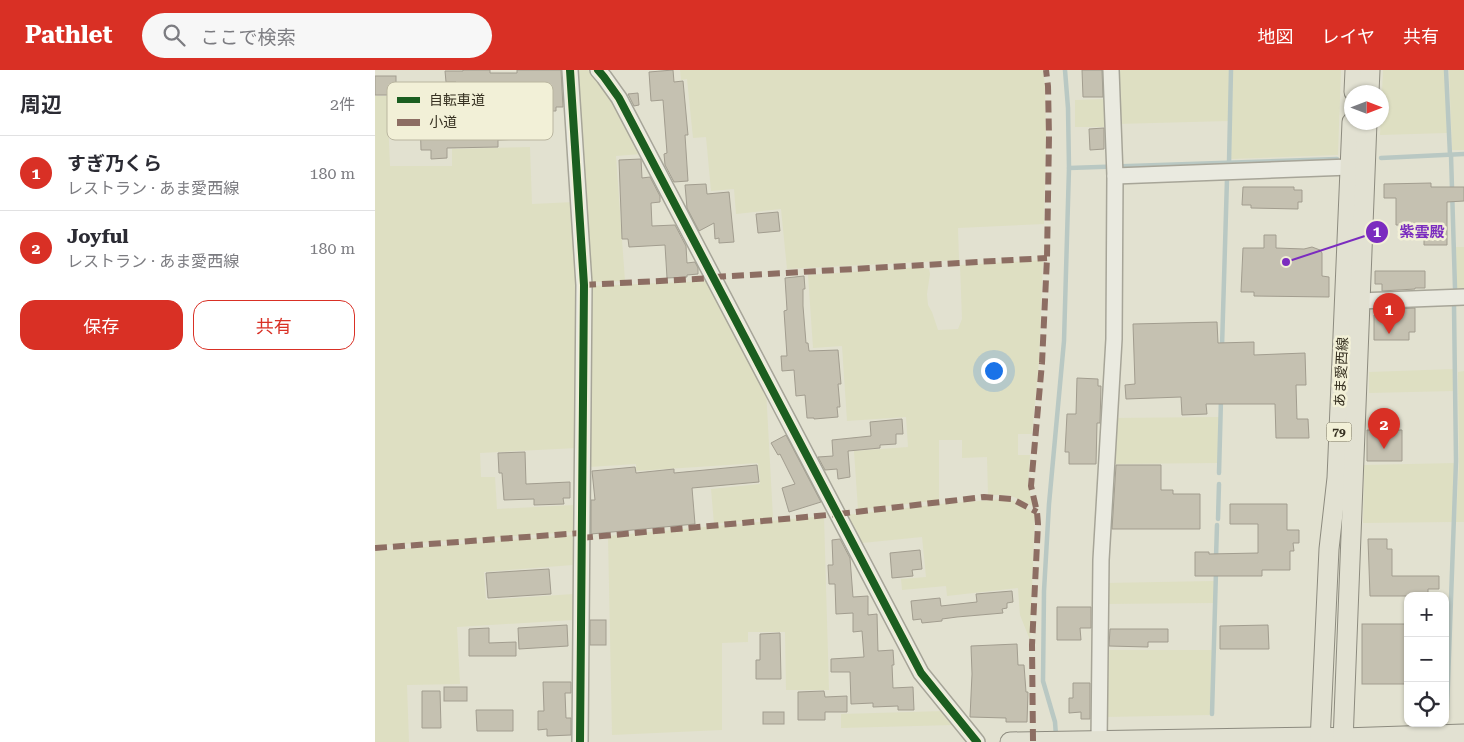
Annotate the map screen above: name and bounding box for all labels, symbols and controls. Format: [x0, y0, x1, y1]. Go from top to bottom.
search box [142, 13, 492, 58]
text: Pathlet [25, 21, 112, 49]
icon: search [160, 21, 188, 49]
text: ここで検索 [200, 26, 295, 49]
text: 地図 [1258, 26, 1294, 47]
text: レイヤ [1322, 26, 1375, 47]
text: 共有 [1403, 26, 1439, 47]
legend [387, 82, 553, 140]
north arrow [1344, 85, 1389, 130]
text: 自転車道 [429, 92, 485, 108]
text: 周辺 [20, 93, 62, 117]
text: 2件 [330, 95, 355, 114]
text: 小道 [429, 114, 457, 130]
text: すぎ乃くら [67, 152, 162, 175]
text: 1 [32, 164, 40, 183]
text: 180 m [309, 164, 355, 183]
text: レストラン · あま愛西線 [67, 179, 239, 198]
callout: 紫雲殿 [1364, 217, 1454, 247]
text: 1 [1373, 223, 1382, 241]
text: 紫雲殿 [1399, 223, 1445, 241]
text: Joyful [67, 225, 129, 248]
text: 2 [32, 239, 40, 258]
text: 180 m [309, 239, 355, 258]
text: レストラン · あま愛西線 [67, 252, 239, 271]
pin: 1 [1373, 293, 1405, 334]
button: 保存 [20, 300, 183, 350]
button: 共有 [193, 300, 355, 350]
street label: あま愛西線 [1331, 337, 1351, 407]
your location [981, 358, 1007, 384]
pin: 2 [1368, 408, 1400, 449]
road number: 79 [1327, 422, 1351, 442]
map controls [1404, 592, 1449, 727]
button: + [1404, 592, 1449, 637]
button: − [1404, 637, 1449, 682]
button: locate [1404, 682, 1449, 727]

